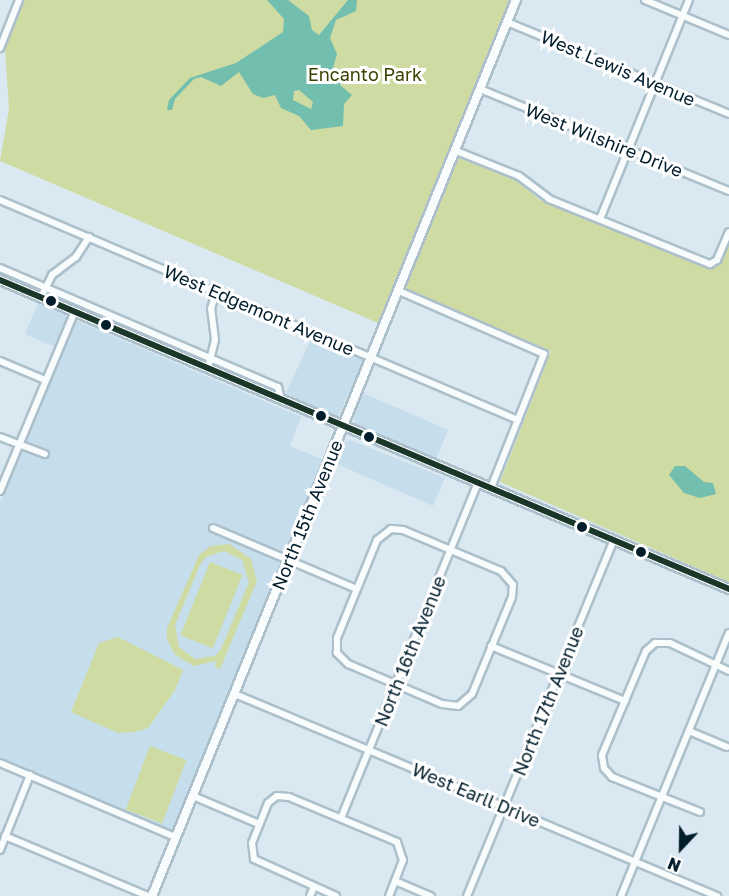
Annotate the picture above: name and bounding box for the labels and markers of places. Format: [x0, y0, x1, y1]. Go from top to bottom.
unlabelled marker [45, 295, 57, 307]
unlabelled marker [100, 319, 112, 331]
unlabelled marker [315, 410, 327, 422]
unlabelled marker [363, 431, 375, 443]
unlabelled marker [576, 521, 588, 533]
unlabelled marker [635, 546, 647, 558]

